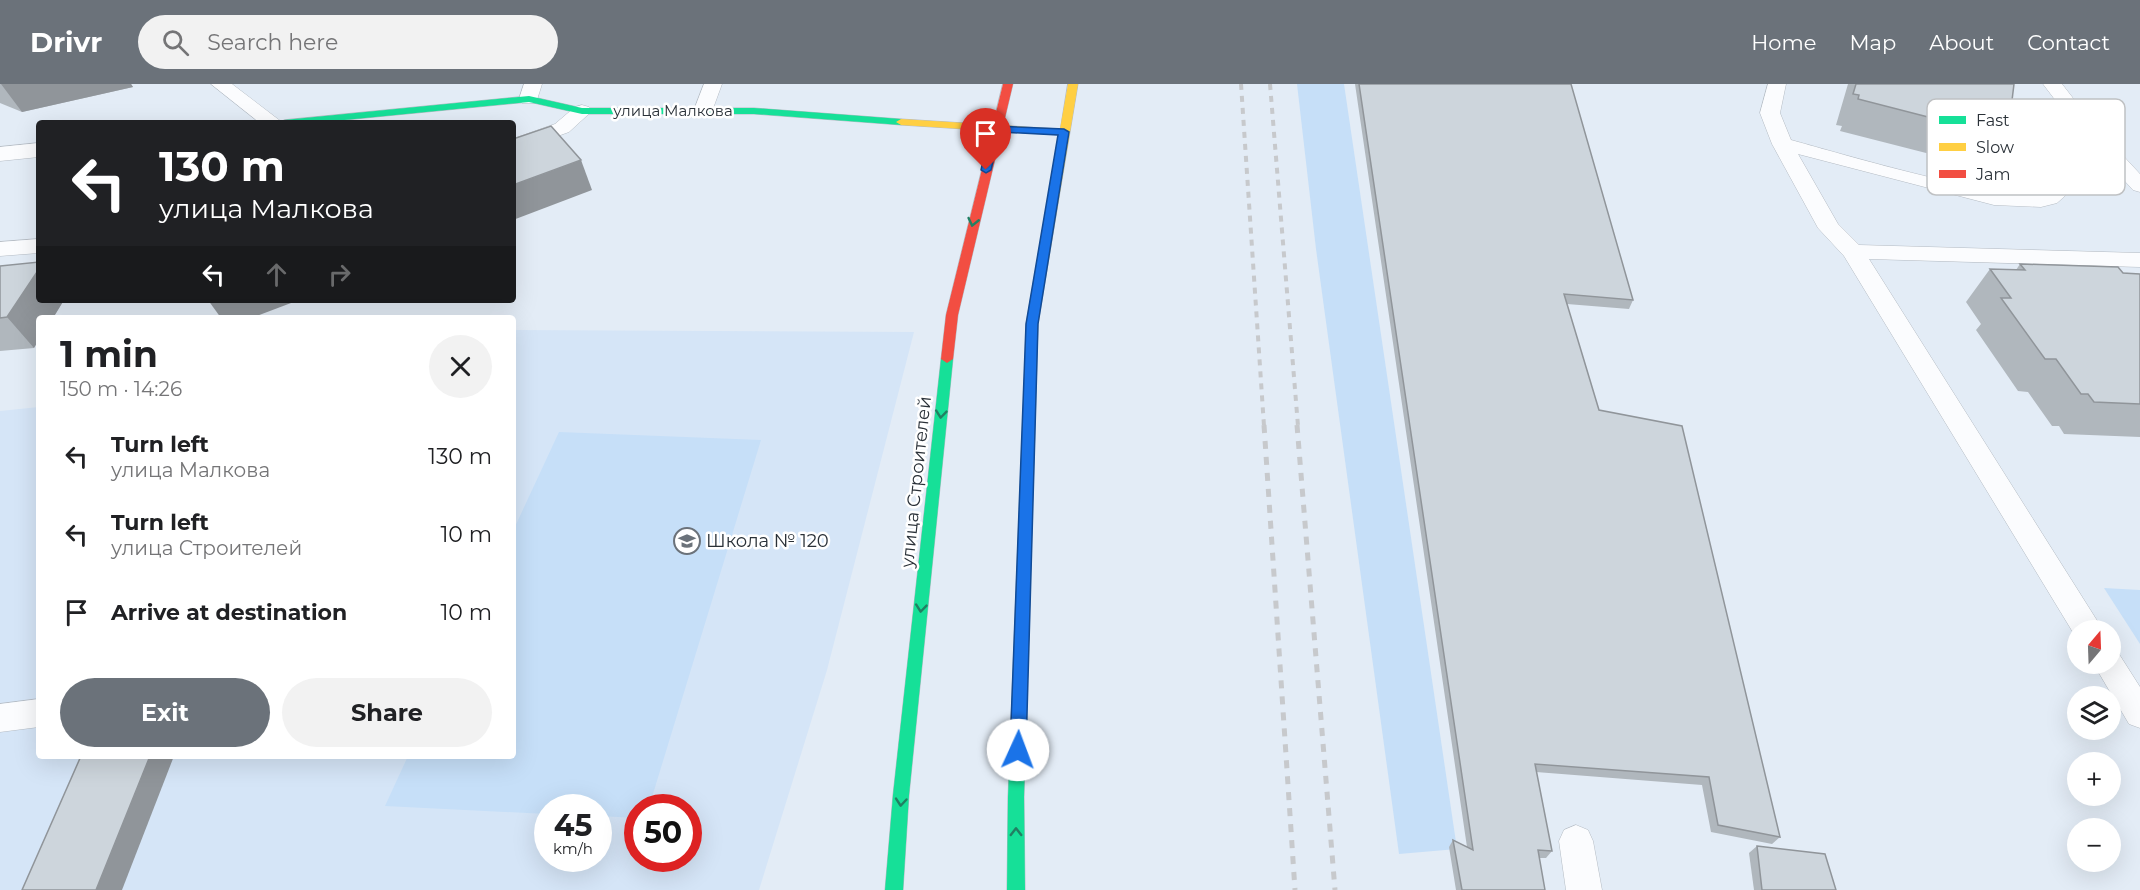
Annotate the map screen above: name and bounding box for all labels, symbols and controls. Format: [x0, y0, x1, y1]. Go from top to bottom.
search box [138, 15, 558, 69]
text: Drivr [30, 25, 102, 59]
icon: search [159, 26, 192, 59]
text: Search here [207, 29, 338, 56]
text: Home [1751, 30, 1816, 55]
text: Map [1849, 30, 1896, 55]
text: About [1929, 30, 1994, 55]
text: Contact [2027, 30, 2110, 55]
legend [1927, 99, 2125, 195]
street label: улица Малкова [612, 101, 733, 120]
pin [960, 108, 1011, 170]
text: Fast [1976, 111, 2010, 130]
icon: arrive [969, 117, 1002, 150]
text: Slow [1976, 138, 2014, 157]
text: 130 m [159, 140, 285, 192]
icon: left [60, 144, 138, 222]
text: Jam [1975, 165, 2010, 184]
text: улица Малкова [159, 192, 374, 225]
one-way arrow [968, 217, 981, 227]
icon: left [197, 258, 230, 291]
icon: ahead [260, 258, 293, 291]
icon: right [323, 258, 356, 291]
text: 1 min [60, 332, 158, 376]
button: close [429, 335, 492, 398]
text: 150 m · 14:26 [60, 377, 182, 401]
street label: улица Строителей [896, 395, 936, 570]
one-way arrow [935, 410, 948, 419]
text: Turn left [111, 431, 209, 458]
icon: left [60, 440, 93, 473]
text: 130 m [428, 443, 492, 470]
text: улица Малкова [111, 458, 270, 482]
text: Turn left [111, 509, 209, 536]
icon: left [60, 518, 93, 551]
text: 10 m [440, 521, 492, 548]
school or university icon: Школа № 120 [672, 526, 702, 556]
place label: Школа № 120 [706, 530, 829, 552]
text: улица Строителей [111, 536, 302, 560]
icon: arrive [60, 596, 93, 629]
text: Arrive at destination [111, 599, 347, 626]
text: 10 m [440, 599, 492, 626]
one-way arrow [915, 604, 928, 613]
north arrow [2067, 620, 2121, 674]
map controls [2067, 620, 2121, 872]
button: Exit [60, 678, 270, 747]
button: Share [282, 678, 492, 747]
button: layers [2067, 686, 2121, 740]
position arrow [986, 718, 1050, 782]
button: + [2067, 752, 2121, 806]
speed limit sign: 50 [624, 794, 702, 872]
one-way arrow [895, 798, 908, 807]
text: 45 [554, 807, 592, 844]
button: − [2067, 818, 2121, 872]
one-way arrow [1010, 827, 1022, 836]
text: km/h [553, 839, 593, 858]

